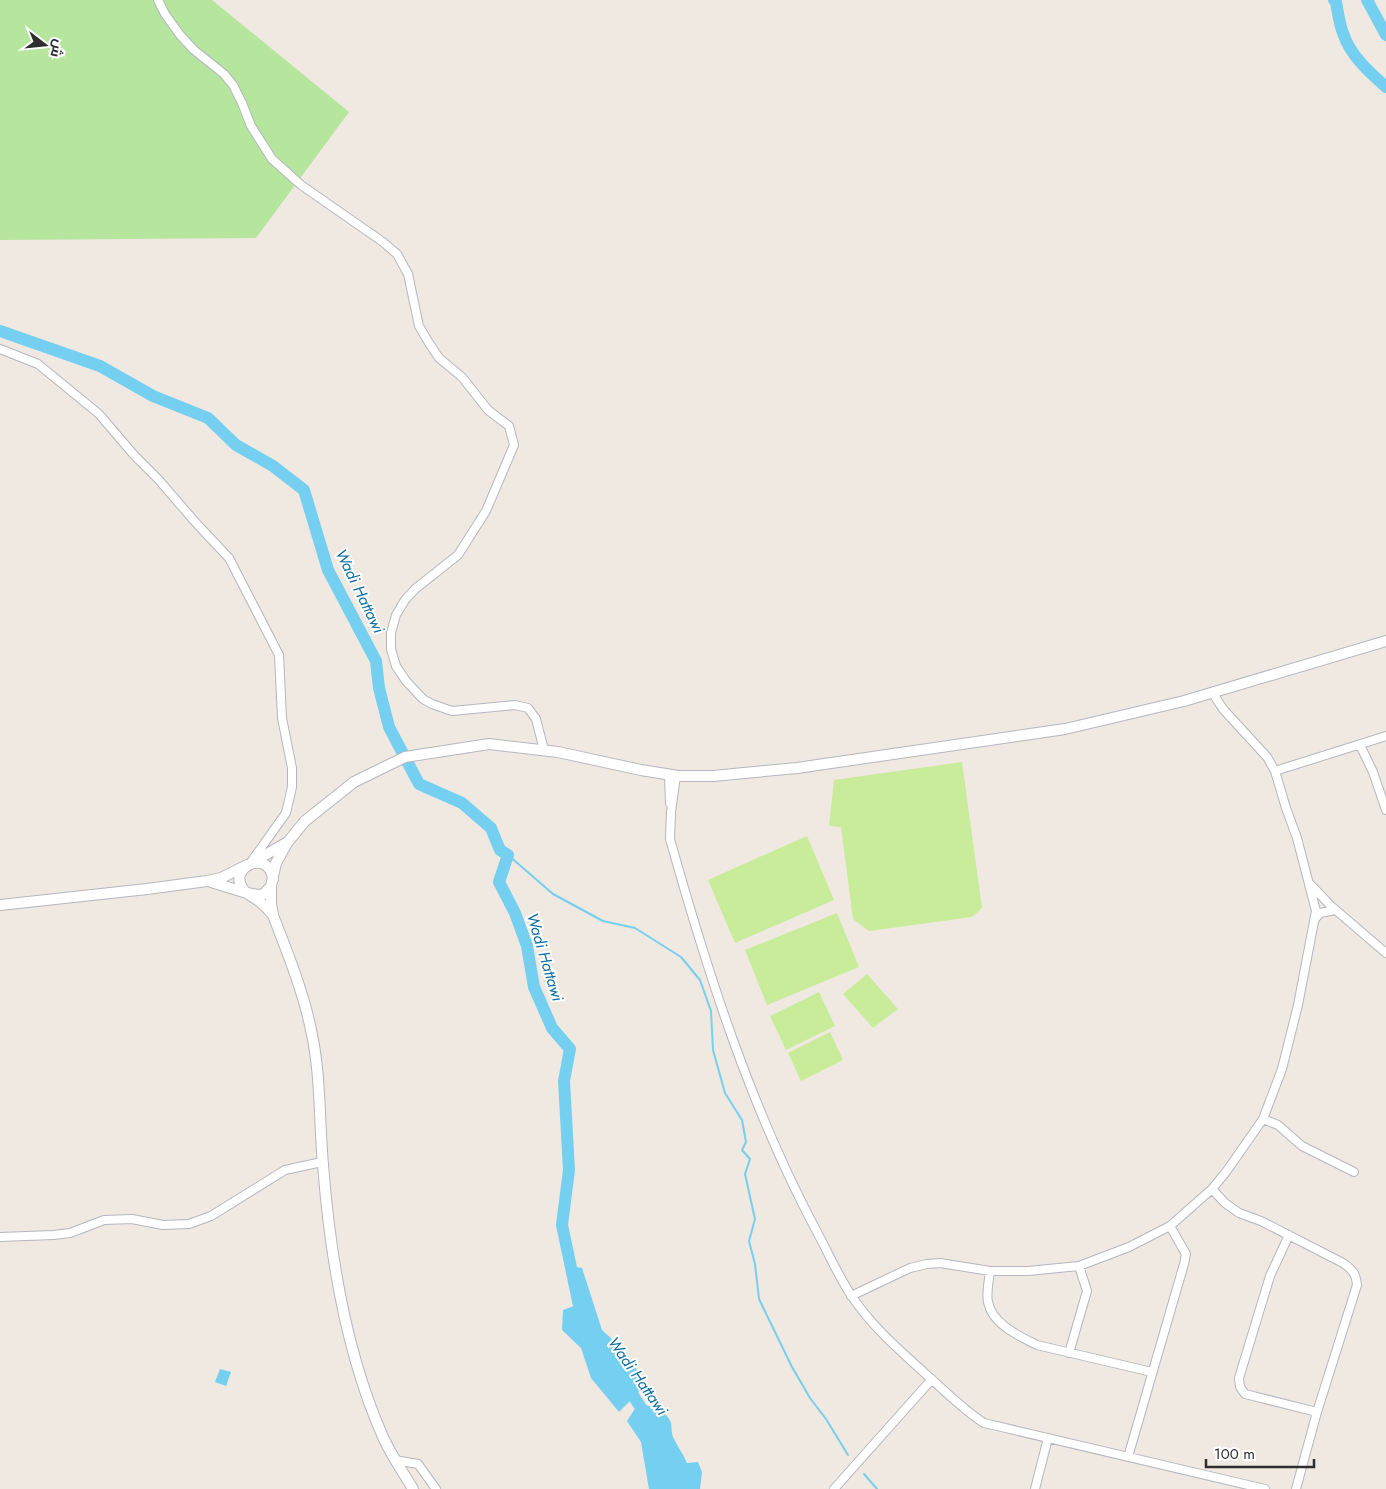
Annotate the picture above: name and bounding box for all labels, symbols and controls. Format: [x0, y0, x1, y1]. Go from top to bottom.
north arrow [20, 20, 70, 70]
text: ش [45, 37, 70, 60]
water label: Wadi Hattawi [330, 545, 391, 638]
water label: Wadi Hattawi [521, 910, 570, 1005]
water label: Wadi Hattawi [602, 1332, 674, 1421]
scale bar [1206, 1436, 1314, 1468]
text: 100 m [1214, 1443, 1255, 1465]

